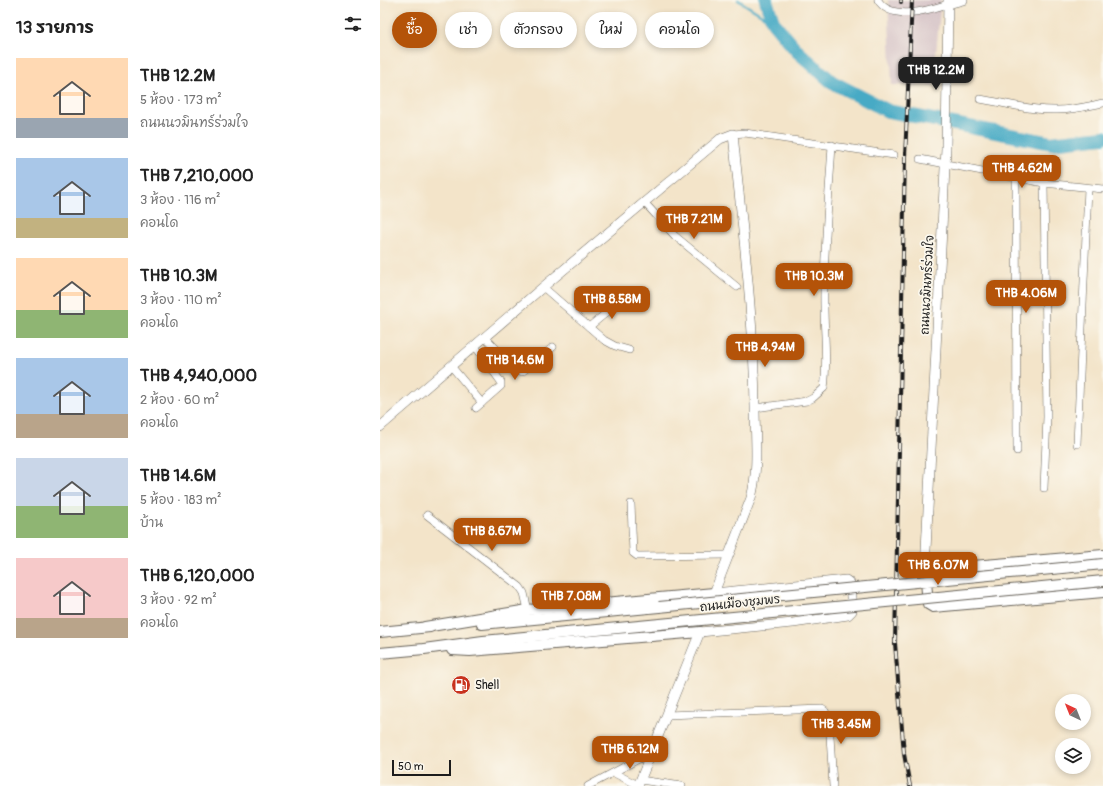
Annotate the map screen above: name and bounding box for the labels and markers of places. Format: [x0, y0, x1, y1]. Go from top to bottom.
pin: THB 12.2M [890, 57, 982, 91]
pin: THB 4.62M [976, 155, 1068, 189]
pin: THB 7.21M [648, 206, 740, 240]
pin: THB 10.3M [768, 263, 860, 297]
pin: THB 4.06M [980, 280, 1072, 314]
pin: THB 8.58M [566, 286, 658, 320]
pin: THB 4.94M [719, 334, 811, 368]
pin: THB 14.6M [469, 347, 561, 381]
pin: THB 8.67M [446, 518, 538, 552]
pin: THB 6.07M [892, 552, 984, 586]
pin: THB 7.08M [525, 583, 617, 617]
fuel station icon: Shell [450, 674, 472, 696]
place label: Shell [475, 678, 499, 693]
pin: THB 3.45M [795, 711, 887, 745]
pin: THB 6.12M [584, 736, 676, 770]

